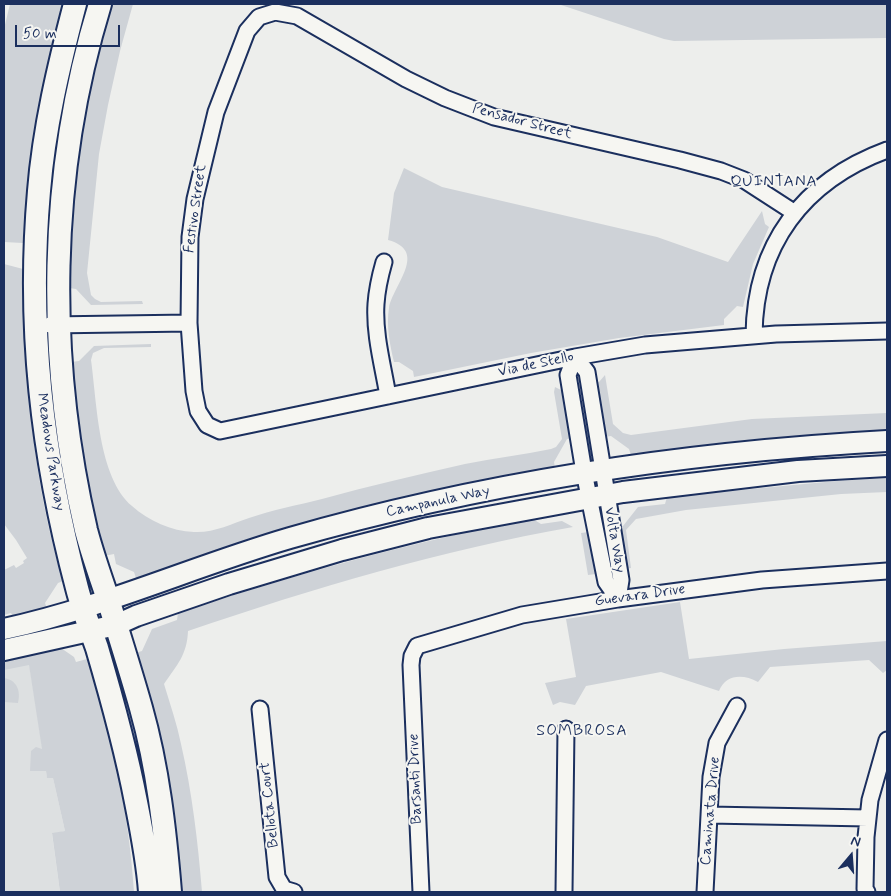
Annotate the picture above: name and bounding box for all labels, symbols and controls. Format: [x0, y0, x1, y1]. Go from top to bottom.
scale bar [18, 15, 122, 47]
text: 50 m [23, 24, 57, 44]
street label: Pensador Street [470, 100, 574, 144]
street label: Festivo Street [181, 164, 211, 254]
district label: QUINTANA [728, 173, 820, 193]
street label: Via de Stello [497, 348, 575, 382]
street label: Meadows Parkway [32, 392, 68, 512]
street label: Campanula Way [385, 482, 491, 522]
street label: Volta Way [599, 506, 629, 574]
street label: Guevara Drive [593, 581, 687, 611]
district label: SOMBROSA [535, 722, 629, 742]
street label: Barsanti Drive [405, 733, 427, 825]
street label: Caminata Drive [697, 756, 725, 866]
street label: Bellota Court [257, 761, 283, 849]
north arrow [826, 831, 876, 881]
text: N [848, 832, 863, 852]

